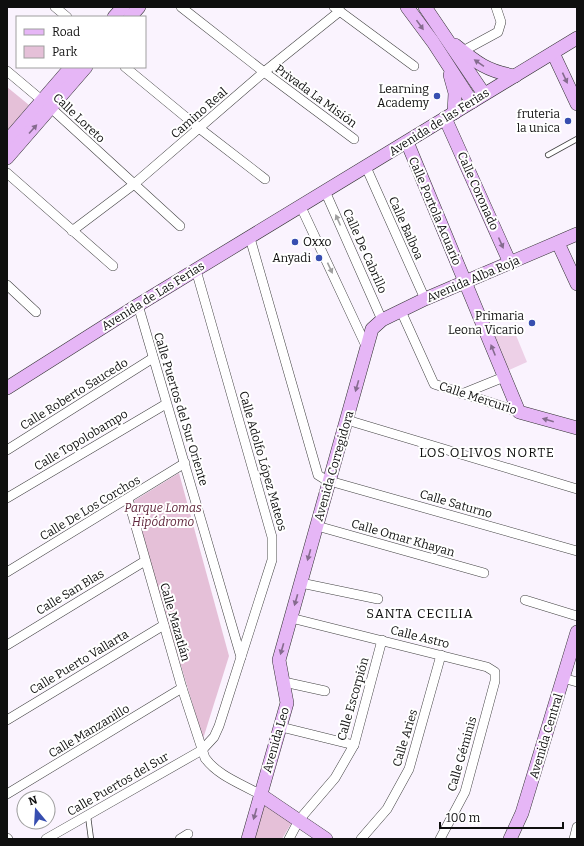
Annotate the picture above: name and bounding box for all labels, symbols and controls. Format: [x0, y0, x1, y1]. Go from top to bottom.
legend [16, 16, 146, 68]
one-way arrow [416, 19, 424, 30]
text: Road [52, 25, 80, 39]
text: Park [52, 45, 78, 59]
one-way arrow [473, 60, 485, 67]
street label: Privada La Misión [272, 62, 360, 131]
one-way arrow [562, 73, 568, 84]
place label: Learning Academy [377, 82, 430, 110]
street label: Camino Real [168, 84, 230, 141]
street label: Avenida de las Ferias [386, 85, 492, 159]
street label: Calle Loreto [50, 90, 108, 146]
marker: Learning Academy [432, 91, 442, 101]
place label: fruteria la unica [517, 107, 560, 135]
marker: fruteria la unica [563, 116, 573, 126]
one-way arrow [28, 124, 38, 134]
street label: Calle Coronado [454, 150, 502, 232]
street label: Calle Portola Acuario [406, 155, 464, 267]
street label: Calle Balboa [386, 194, 426, 262]
street label: Calle De Cabrillo [340, 207, 390, 295]
one-way arrow [335, 214, 341, 226]
place label: Oxxo [303, 235, 331, 249]
marker: Oxxo [290, 237, 300, 247]
one-way arrow [498, 237, 504, 249]
place label: Anyadi [272, 251, 311, 265]
marker: Anyadi [314, 253, 324, 263]
street label: Avenida Alba Roja [424, 253, 522, 305]
street label: Avenida de Las Ferias [99, 259, 207, 333]
one-way arrow [327, 262, 333, 274]
place label: Primaria Leona Vicario [448, 309, 524, 337]
marker: Primaria Leona Vicario [527, 318, 537, 328]
street label: Calle Puertos del Sur Oriente [151, 331, 211, 487]
one-way arrow [489, 343, 495, 355]
street label: Calle Roberto Saucedo [18, 355, 130, 433]
street label: Calle Mercurio [437, 379, 519, 417]
one-way arrow [354, 380, 360, 392]
street label: Calle Adolfo López Mateos [236, 390, 290, 533]
street label: Calle Topolobampo [32, 406, 130, 473]
street label: Avenida Corregidora [312, 409, 357, 523]
one-way arrow [542, 417, 554, 423]
district label: LOS OLIVOS NORTE [419, 445, 555, 460]
street label: Calle De Los Corchos [37, 472, 143, 543]
street label: Calle Saturno [418, 487, 494, 521]
park label: Parque Lomas Hipódromo [124, 501, 202, 529]
street label: Calle Omar Khayan [350, 517, 457, 560]
one-way arrow [306, 549, 312, 561]
street label: Calle San Blas [34, 566, 107, 618]
street label: Calle Mazatlán [157, 581, 193, 663]
one-way arrow [293, 594, 299, 606]
district label: SANTA CECILIA [366, 606, 474, 621]
street label: Calle Astro [389, 623, 451, 651]
street label: Calle Puerto Vallarta [27, 627, 131, 697]
one-way arrow [279, 644, 285, 656]
street label: Calle Escorpión [334, 655, 372, 742]
street label: Avenida Central [526, 691, 566, 780]
street label: Calle Manzanillo [46, 701, 132, 761]
street label: Avenida Leo [260, 705, 292, 774]
street label: Calle Aries [390, 707, 420, 768]
street label: Calle Géminis [445, 715, 479, 793]
street label: Calle Puertos del Sur [65, 749, 172, 819]
north arrow [16, 790, 56, 830]
text: N [27, 793, 40, 808]
scale bar [440, 804, 563, 830]
one-way arrow [252, 808, 258, 820]
text: 100 m [446, 811, 481, 825]

